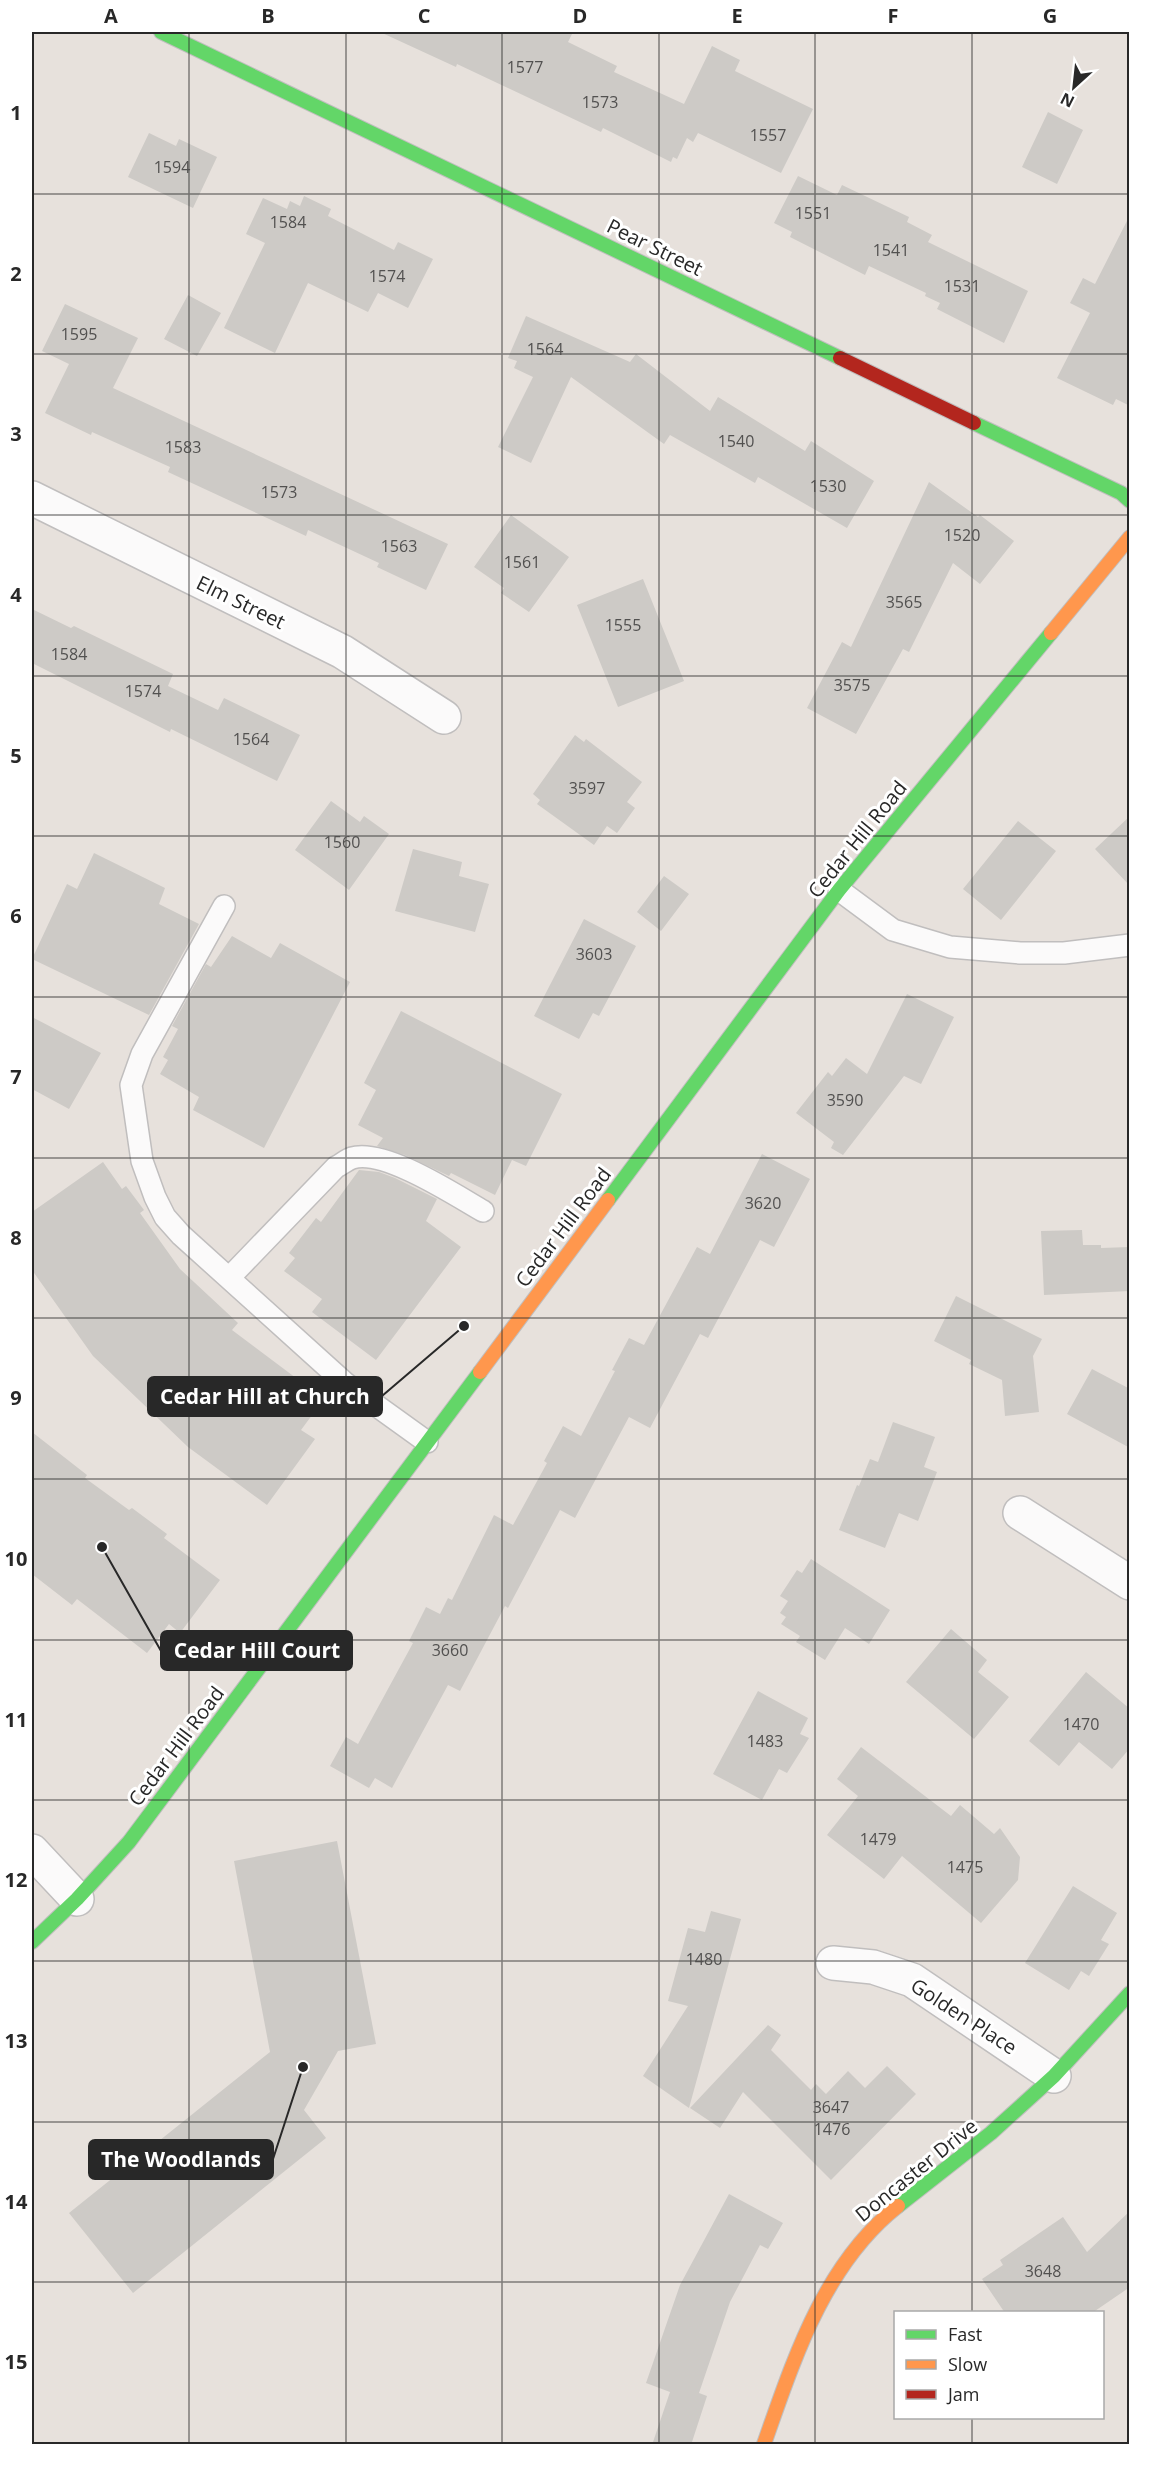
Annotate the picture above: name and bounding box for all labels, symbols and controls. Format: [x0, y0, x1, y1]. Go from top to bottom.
text: A [104, 2, 118, 29]
text: B [261, 2, 275, 29]
text: C [418, 2, 431, 29]
text: D [573, 2, 587, 29]
text: E [731, 2, 743, 29]
text: F [888, 2, 898, 29]
text: G [1043, 2, 1057, 29]
house number: 1577 [507, 56, 543, 78]
north arrow [1044, 57, 1104, 117]
text: N [1056, 88, 1078, 113]
house number: 1573 [582, 91, 618, 113]
text: 1 [10, 99, 22, 126]
house number: 1557 [750, 124, 786, 146]
house number: 1594 [154, 156, 190, 178]
house number: 1551 [795, 202, 831, 224]
house number: 1584 [270, 211, 306, 233]
street label: Pear Street [603, 212, 707, 282]
house number: 1541 [873, 239, 909, 261]
text: 2 [10, 260, 22, 287]
house number: 1574 [369, 265, 405, 287]
house number: 1531 [944, 275, 980, 297]
house number: 1595 [61, 323, 97, 345]
house number: 1564 [527, 338, 563, 360]
text: 3 [10, 420, 22, 447]
house number: 1540 [718, 430, 754, 452]
house number: 1583 [165, 436, 201, 458]
house number: 1530 [810, 475, 846, 497]
house number: 1573 [261, 481, 297, 503]
house number: 1520 [944, 524, 980, 546]
house number: 1563 [381, 535, 417, 557]
house number: 1561 [504, 551, 540, 573]
street label: Elm Street [192, 569, 290, 635]
text: 4 [10, 581, 22, 608]
house number: 3565 [886, 591, 922, 613]
house number: 1555 [605, 614, 641, 636]
house number: 1584 [51, 643, 87, 665]
house number: 3575 [834, 674, 870, 696]
house number: 1574 [125, 680, 161, 702]
house number: 1564 [233, 728, 269, 750]
text: 5 [10, 742, 22, 769]
street label: Cedar Hill Road [801, 775, 913, 903]
house number: 3597 [569, 777, 605, 799]
house number: 1560 [324, 831, 360, 853]
text: 6 [10, 902, 22, 929]
house number: 3603 [576, 943, 612, 965]
text: 7 [10, 1063, 22, 1090]
house number: 3590 [827, 1089, 863, 1111]
street label: Cedar Hill Road [509, 1162, 617, 1292]
house number: 3620 [745, 1192, 781, 1214]
text: 8 [10, 1224, 22, 1251]
callout: Cedar Hill at Church [148, 1377, 382, 1416]
text: Cedar Hill at Church [160, 1382, 370, 1410]
text: 9 [10, 1384, 22, 1411]
text: 10 [5, 1545, 27, 1572]
callout: Cedar Hill Court [161, 1631, 352, 1670]
text: Cedar Hill Court [174, 1636, 340, 1664]
house number: 3660 [432, 1639, 468, 1661]
street label: Cedar Hill Road [122, 1681, 230, 1811]
text: 11 [5, 1706, 27, 1733]
house number: 1470 [1063, 1713, 1099, 1735]
house number: 1483 [747, 1730, 783, 1752]
house number: 1479 [860, 1828, 896, 1850]
house number: 1475 [947, 1856, 983, 1878]
text: 12 [5, 1866, 27, 1893]
house number: 1480 [686, 1948, 722, 1970]
street label: Golden Place [906, 1972, 1022, 2060]
text: 13 [5, 2027, 27, 2054]
house number: 3647 [813, 2096, 849, 2118]
street label: Doncaster Drive [849, 2112, 983, 2228]
house number: 1476 [814, 2118, 850, 2140]
callout: The Woodlands [89, 2140, 273, 2179]
text: The Woodlands [101, 2145, 261, 2173]
text: 14 [5, 2188, 28, 2215]
house number: 3648 [1025, 2260, 1061, 2282]
legend [894, 2311, 1104, 2419]
text: Fast [948, 2322, 982, 2346]
text: 15 [5, 2348, 27, 2375]
text: Slow [948, 2352, 987, 2376]
text: Jam [946, 2382, 980, 2406]

